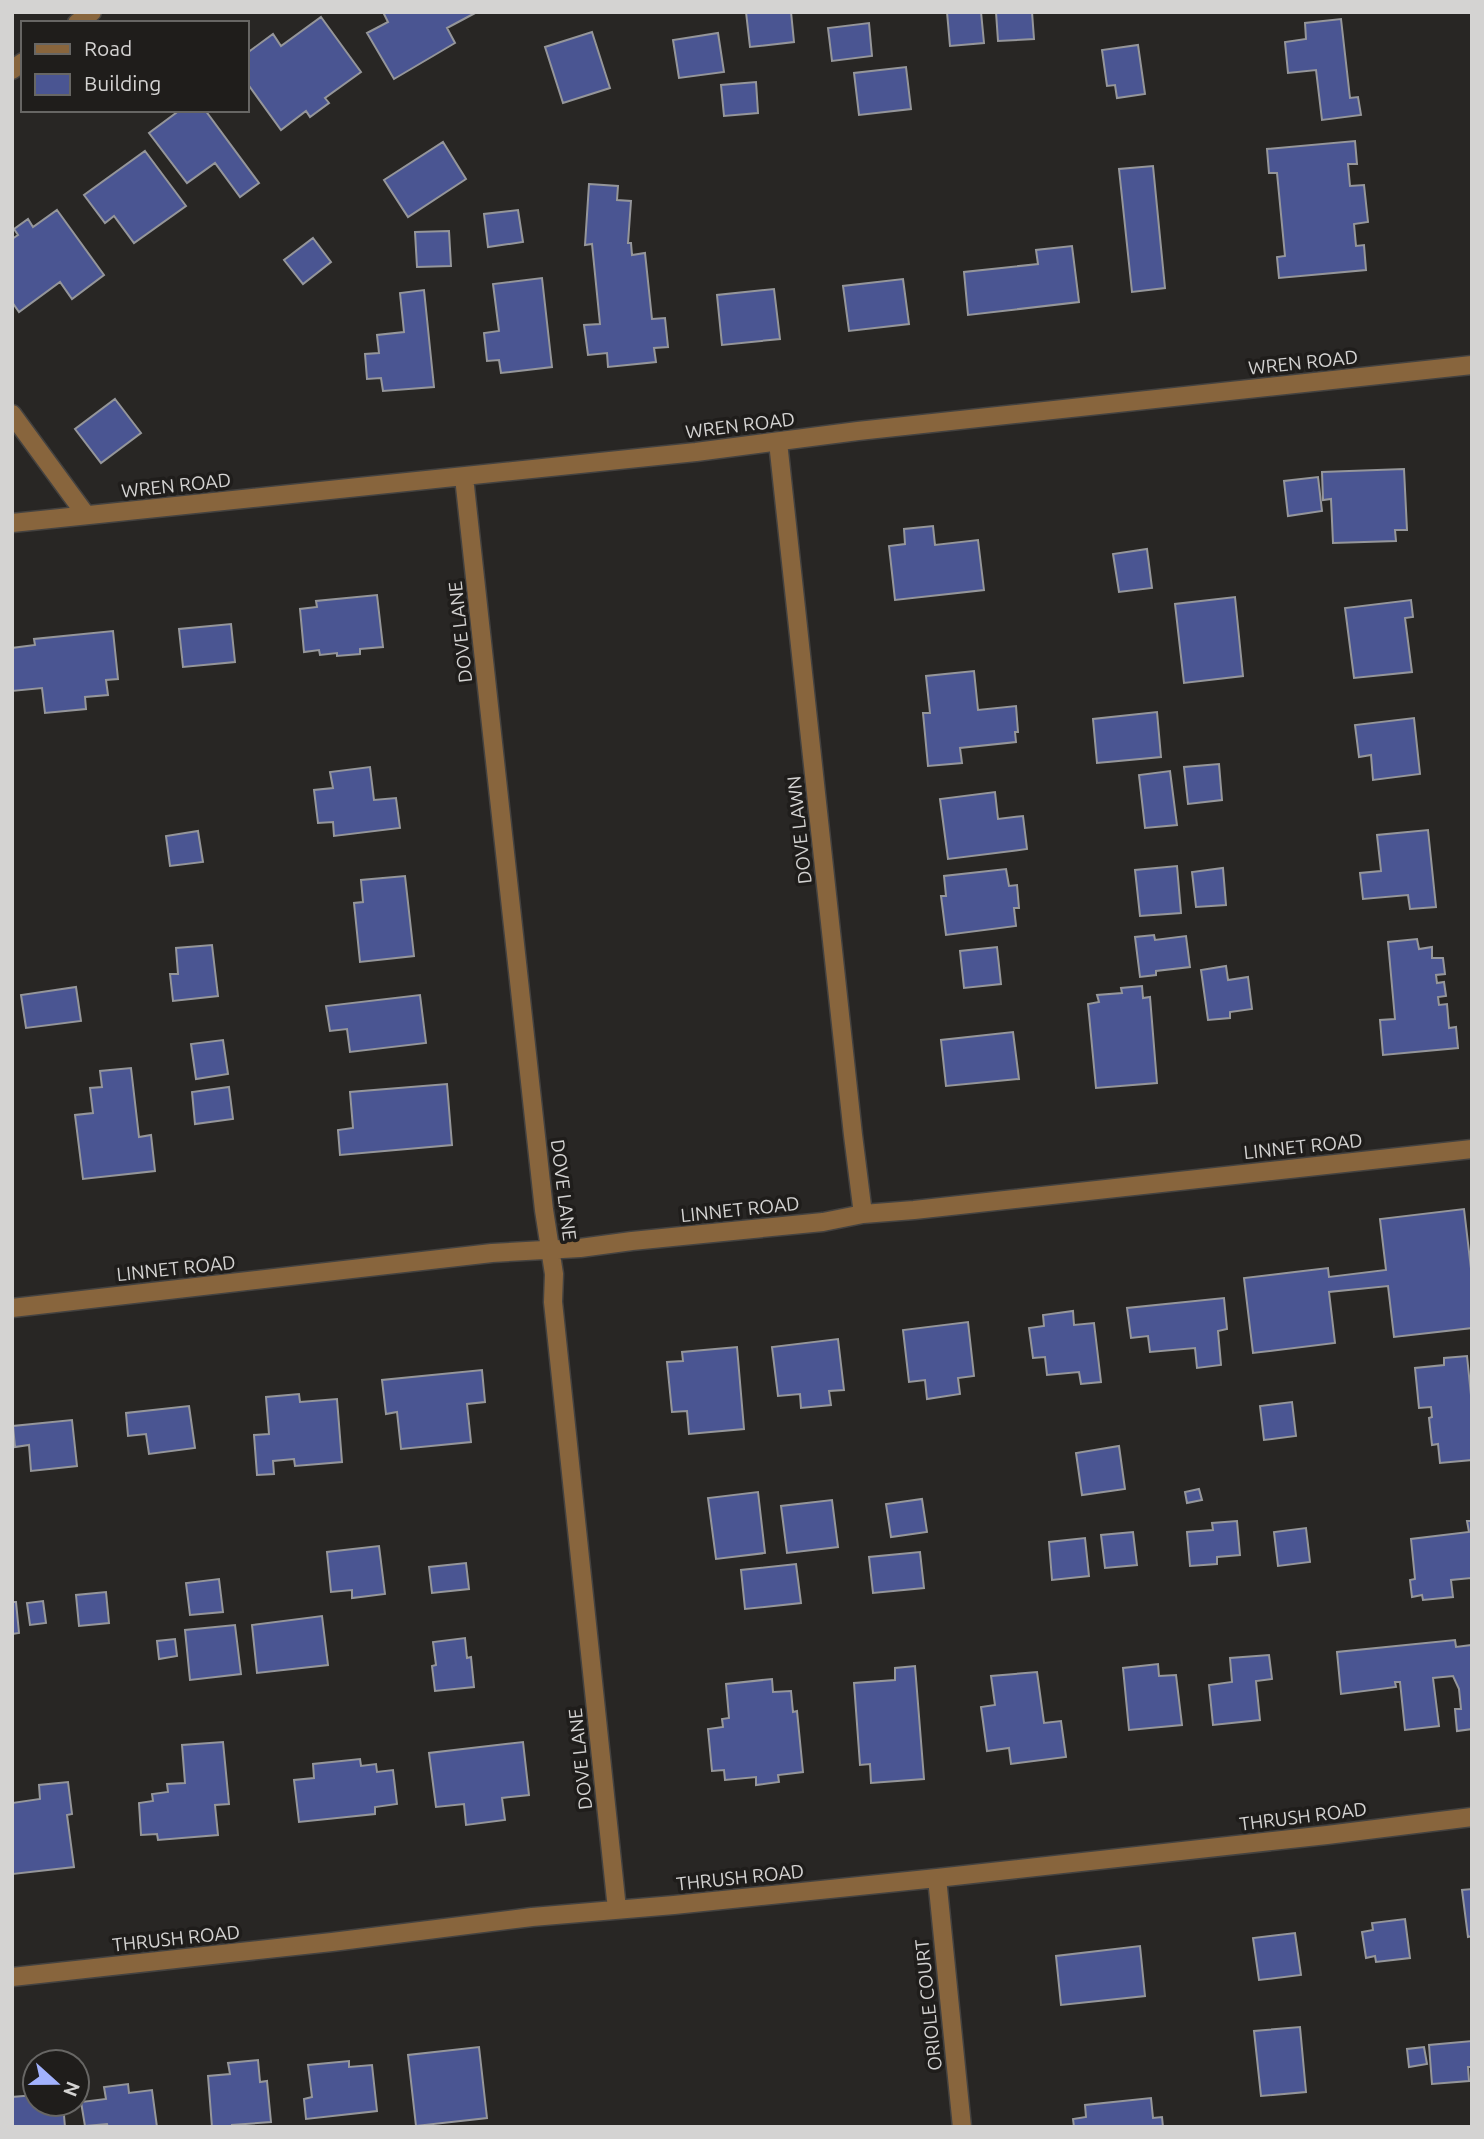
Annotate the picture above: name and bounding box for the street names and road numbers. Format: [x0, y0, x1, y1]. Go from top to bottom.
street label: WREN ROAD [1247, 345, 1359, 379]
street label: WREN ROAD [684, 407, 796, 443]
street label: WREN ROAD [120, 468, 232, 502]
street label: DOVE LANE [444, 580, 476, 684]
street label: DOVE LAWN [782, 775, 816, 885]
street label: LINNET ROAD [1242, 1129, 1364, 1163]
street label: DOVE LANE [547, 1138, 581, 1242]
street label: LINNET ROAD [679, 1192, 801, 1226]
street label: LINNET ROAD [115, 1251, 237, 1285]
street label: DOVE LANE [564, 1707, 596, 1811]
street label: THRUSH ROAD [1238, 1797, 1368, 1835]
street label: THRUSH ROAD [675, 1859, 805, 1895]
street label: THRUSH ROAD [111, 1920, 241, 1956]
street label: ORIOLE COURT [910, 1938, 946, 2072]

